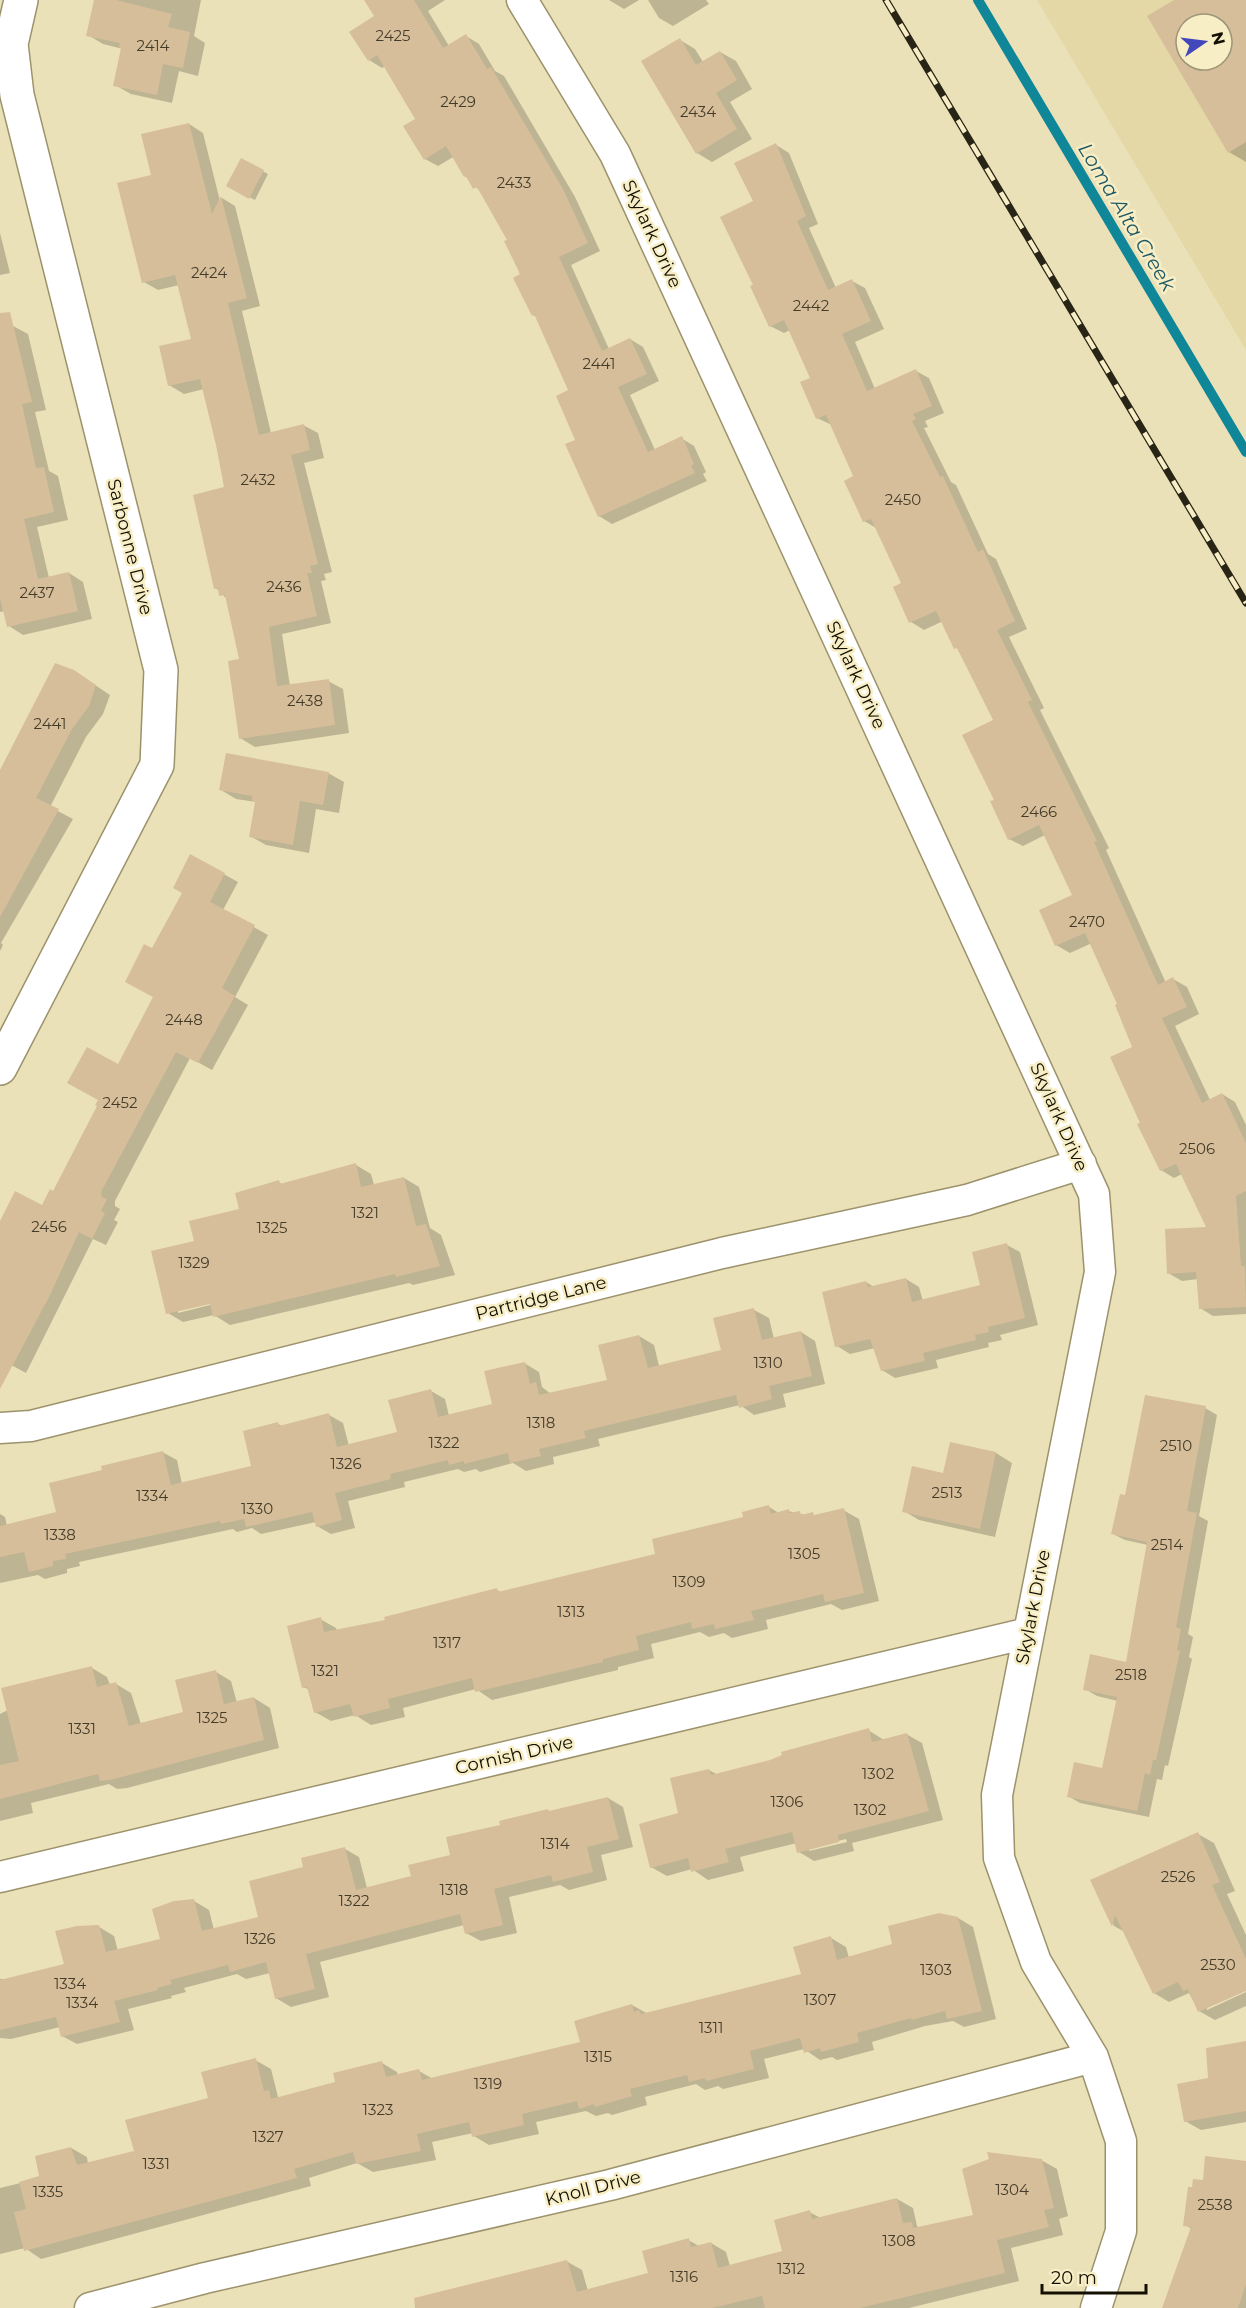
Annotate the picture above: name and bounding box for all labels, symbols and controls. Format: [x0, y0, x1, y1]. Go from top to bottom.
north arrow [1174, 12, 1234, 72]
house number: 2425 [375, 26, 411, 45]
text: N [1207, 30, 1229, 47]
house number: 2414 [136, 36, 170, 55]
house number: 2429 [440, 92, 476, 111]
house number: 2434 [680, 102, 716, 121]
water label: Loma Alta Creek [1073, 139, 1181, 296]
house number: 2433 [497, 173, 531, 192]
street label: Skylark Drive [617, 177, 687, 291]
house number: 2424 [191, 263, 227, 282]
house number: 2442 [793, 296, 829, 315]
house number: 2441 [582, 354, 616, 373]
house number: 2432 [241, 470, 275, 489]
street label: Sarbonne Drive [102, 477, 158, 617]
house number: 2450 [885, 490, 921, 509]
house number: 2436 [266, 577, 302, 596]
house number: 2437 [20, 583, 55, 602]
street label: Skylark Drive [821, 618, 891, 732]
house number: 2438 [287, 691, 323, 710]
house number: 2441 [33, 714, 67, 733]
house number: 2466 [1021, 802, 1057, 821]
house number: 2470 [1069, 912, 1105, 931]
house number: 2448 [165, 1010, 203, 1029]
street label: Skylark Drive [1025, 1059, 1093, 1175]
house number: 2452 [103, 1093, 138, 1112]
house number: 2506 [1179, 1139, 1215, 1158]
house number: 1321 [351, 1203, 379, 1222]
house number: 2456 [31, 1217, 67, 1236]
house number: 1325 [257, 1218, 287, 1237]
house number: 1329 [178, 1253, 210, 1272]
street label: Partridge Lane [473, 1271, 609, 1325]
house number: 1310 [753, 1353, 783, 1372]
house number: 1318 [527, 1413, 555, 1432]
house number: 1322 [429, 1433, 459, 1452]
house number: 2510 [1160, 1436, 1192, 1455]
house number: 1326 [330, 1454, 362, 1473]
house number: 2513 [932, 1483, 962, 1502]
house number: 1334 [136, 1486, 168, 1505]
house number: 1330 [241, 1499, 273, 1518]
house number: 1338 [44, 1525, 76, 1544]
house number: 2514 [1151, 1535, 1183, 1554]
house number: 1305 [788, 1544, 820, 1563]
street label: Skylark Drive [1011, 1548, 1055, 1666]
house number: 1309 [673, 1572, 705, 1591]
house number: 1313 [557, 1602, 585, 1621]
house number: 1317 [433, 1633, 461, 1652]
house number: 1321 [311, 1661, 339, 1680]
house number: 2518 [1115, 1665, 1147, 1684]
house number: 1325 [197, 1708, 227, 1727]
house number: 1331 [68, 1719, 96, 1738]
street label: Cornish Drive [453, 1731, 575, 1779]
house number: 1302 [862, 1764, 894, 1783]
house number: 1306 [771, 1792, 803, 1811]
house number: 1302 [854, 1800, 886, 1819]
house number: 1314 [540, 1834, 570, 1853]
house number: 2526 [1161, 1867, 1195, 1886]
house number: 1318 [440, 1880, 468, 1899]
house number: 1322 [339, 1891, 369, 1910]
house number: 1326 [244, 1929, 276, 1948]
house number: 2530 [1200, 1955, 1236, 1974]
house number: 1303 [920, 1960, 952, 1979]
house number: 1334 [54, 1974, 86, 1993]
house number: 1307 [804, 1990, 836, 2009]
house number: 1334 [66, 1993, 98, 2012]
house number: 1311 [699, 2018, 723, 2037]
house number: 1315 [584, 2047, 612, 2066]
house number: 1319 [474, 2074, 502, 2093]
house number: 1323 [363, 2100, 393, 2119]
house number: 1327 [252, 2127, 284, 2146]
house number: 1331 [142, 2154, 170, 2173]
street label: Knoll Drive [543, 2165, 643, 2210]
house number: 1304 [995, 2180, 1029, 2199]
house number: 1335 [33, 2182, 63, 2201]
house number: 2538 [1198, 2195, 1232, 2214]
house number: 1308 [882, 2231, 916, 2250]
scale bar [1042, 2257, 1146, 2295]
house number: 1312 [777, 2259, 805, 2278]
house number: 1316 [670, 2267, 698, 2286]
text: 20 m [1051, 2267, 1097, 2289]

